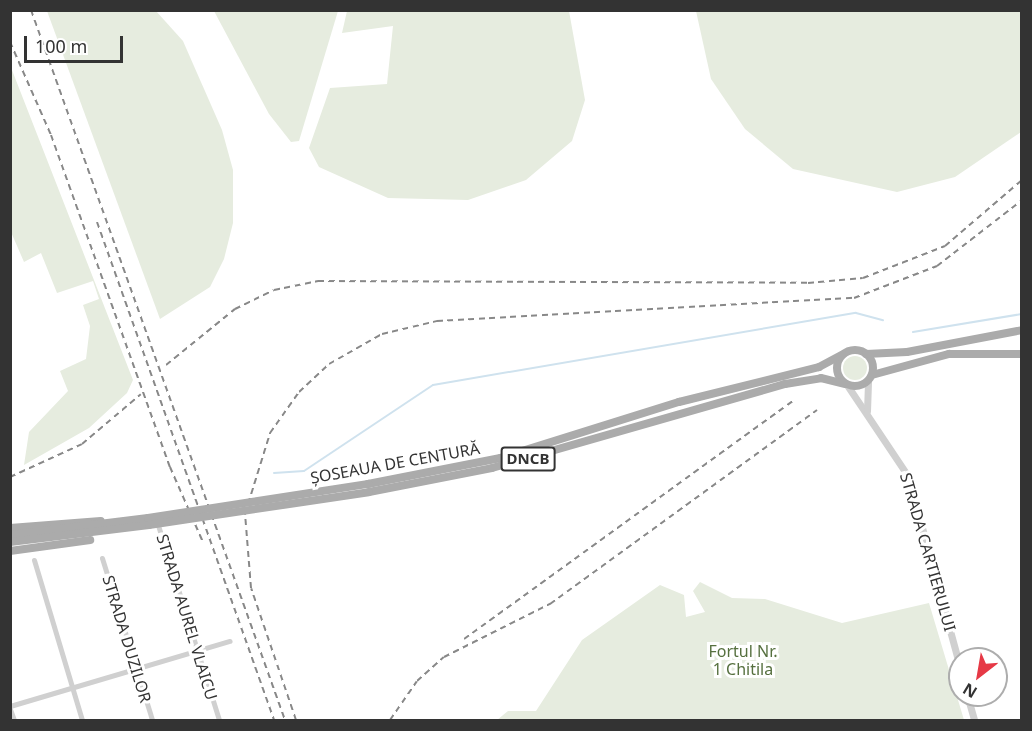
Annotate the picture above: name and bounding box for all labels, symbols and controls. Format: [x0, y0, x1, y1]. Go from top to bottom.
scale bar [27, 24, 126, 62]
text: 100 m [35, 34, 87, 58]
street label: ȘOSEAUA DE CENTURĂ [309, 439, 481, 487]
road number: DNCB [500, 447, 556, 471]
street label: STRADA CARTIERULUI [896, 470, 960, 634]
street label: STRADA AUREL VLAICU [153, 532, 221, 702]
street label: STRADA DUZILOR [99, 573, 155, 705]
park label: Fortul Nr. 1 Chitila [708, 641, 778, 679]
north arrow [948, 647, 1008, 707]
text: N [959, 678, 981, 703]

